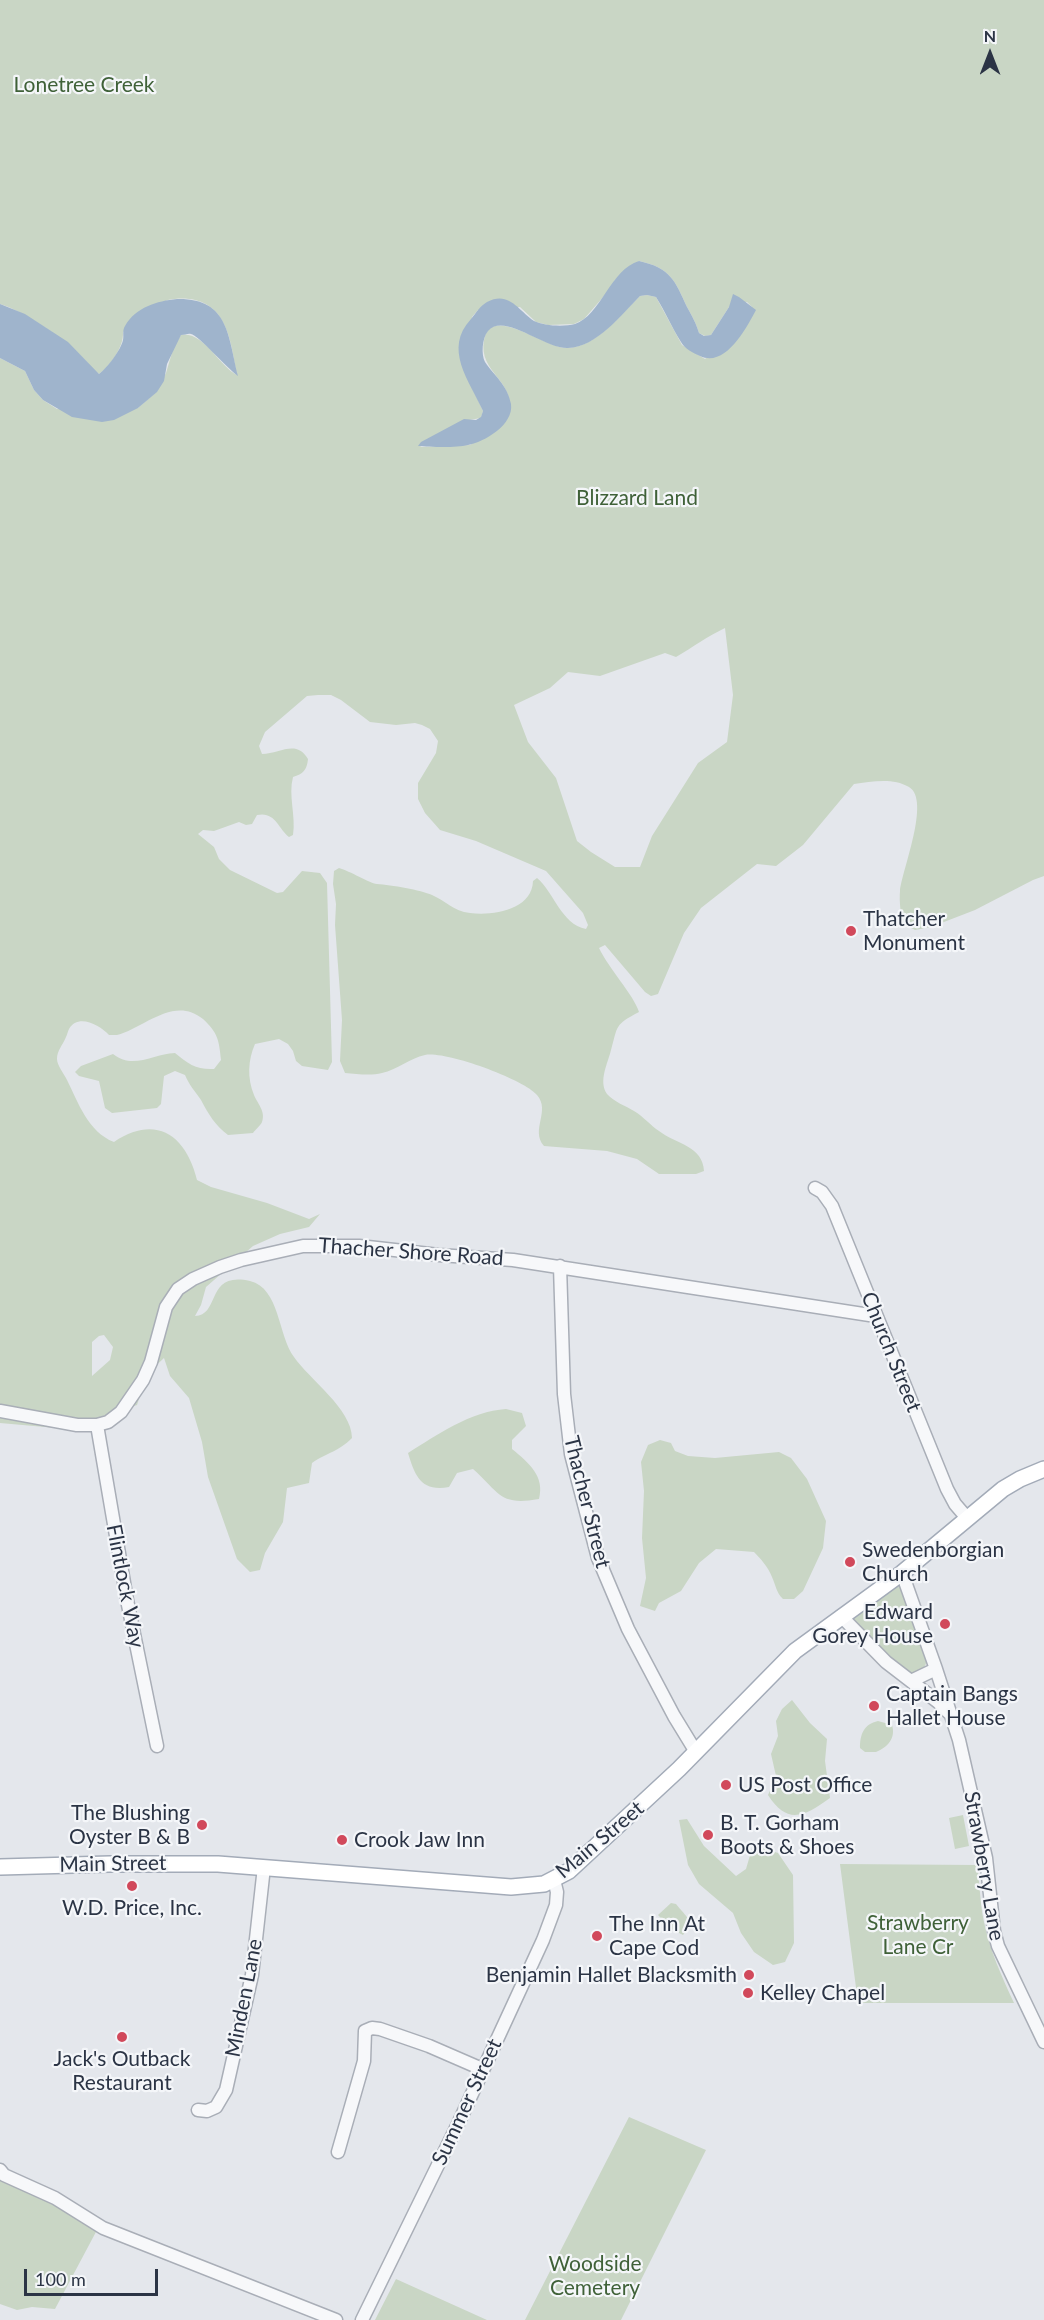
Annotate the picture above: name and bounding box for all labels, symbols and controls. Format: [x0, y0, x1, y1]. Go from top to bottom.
north arrow [960, 24, 1020, 84]
text: N [984, 26, 996, 45]
park label: Lonetree Creek [14, 72, 154, 98]
park label: Blizzard Land [576, 485, 698, 511]
place label: Thatcher Monument [863, 906, 965, 956]
marker: Thatcher Monument [844, 924, 858, 938]
street label: Thacher Shore Road [318, 1233, 504, 1271]
street label: Church Street [856, 1288, 926, 1416]
street label: Thacher Street [558, 1433, 616, 1571]
street label: Flintlock Way [101, 1522, 149, 1650]
place label: Swedenborgian Church [862, 1537, 1004, 1587]
marker: Swedenborgian Church [843, 1555, 857, 1569]
place label: Edward Gorey House [812, 1599, 933, 1649]
marker: Edward Gorey House [938, 1617, 952, 1631]
place label: Captain Bangs Hallet House [886, 1681, 1018, 1731]
marker: Captain Bangs Hallet House [867, 1699, 881, 1713]
place label: US Post Office [738, 1772, 872, 1798]
marker: US Post Office [719, 1778, 733, 1792]
street label: Strawberry Lane [958, 1789, 1010, 1943]
street label: Main Street [551, 1796, 649, 1884]
place label: The Blushing Oyster B & B [69, 1800, 190, 1850]
place label: B. T. Gorham Boots & Shoes [720, 1810, 854, 1860]
marker: The Blushing Oyster B & B [195, 1818, 209, 1832]
place label: Crook Jaw Inn [354, 1827, 485, 1853]
marker: B. T. Gorham Boots & Shoes [701, 1828, 715, 1842]
marker: Crook Jaw Inn [335, 1833, 349, 1847]
street label: Main Street [59, 1850, 167, 1878]
marker: W.D. Price, Inc. [125, 1879, 139, 1893]
place label: W.D. Price, Inc. [62, 1895, 202, 1921]
park label: Strawberry Lane Cr [867, 1910, 969, 1960]
place label: The Inn At Cape Cod [609, 1911, 705, 1961]
marker: The Inn At Cape Cod [590, 1929, 604, 1943]
street label: Minden Lane [220, 1937, 268, 2059]
place label: Benjamin Hallet Blacksmith [486, 1962, 737, 1988]
marker: Benjamin Hallet Blacksmith [742, 1968, 756, 1982]
place label: Kelley Chapel [760, 1980, 885, 2006]
marker: Kelley Chapel [741, 1986, 755, 2000]
marker: Jack's Outback Restaurant [115, 2030, 129, 2044]
street label: Summer Street [427, 2035, 507, 2169]
place label: Jack's Outback Restaurant [54, 2046, 190, 2096]
park label: Woodside Cemetery [548, 2251, 642, 2301]
scale bar [27, 2257, 160, 2295]
text: 100 m [35, 2268, 86, 2290]

